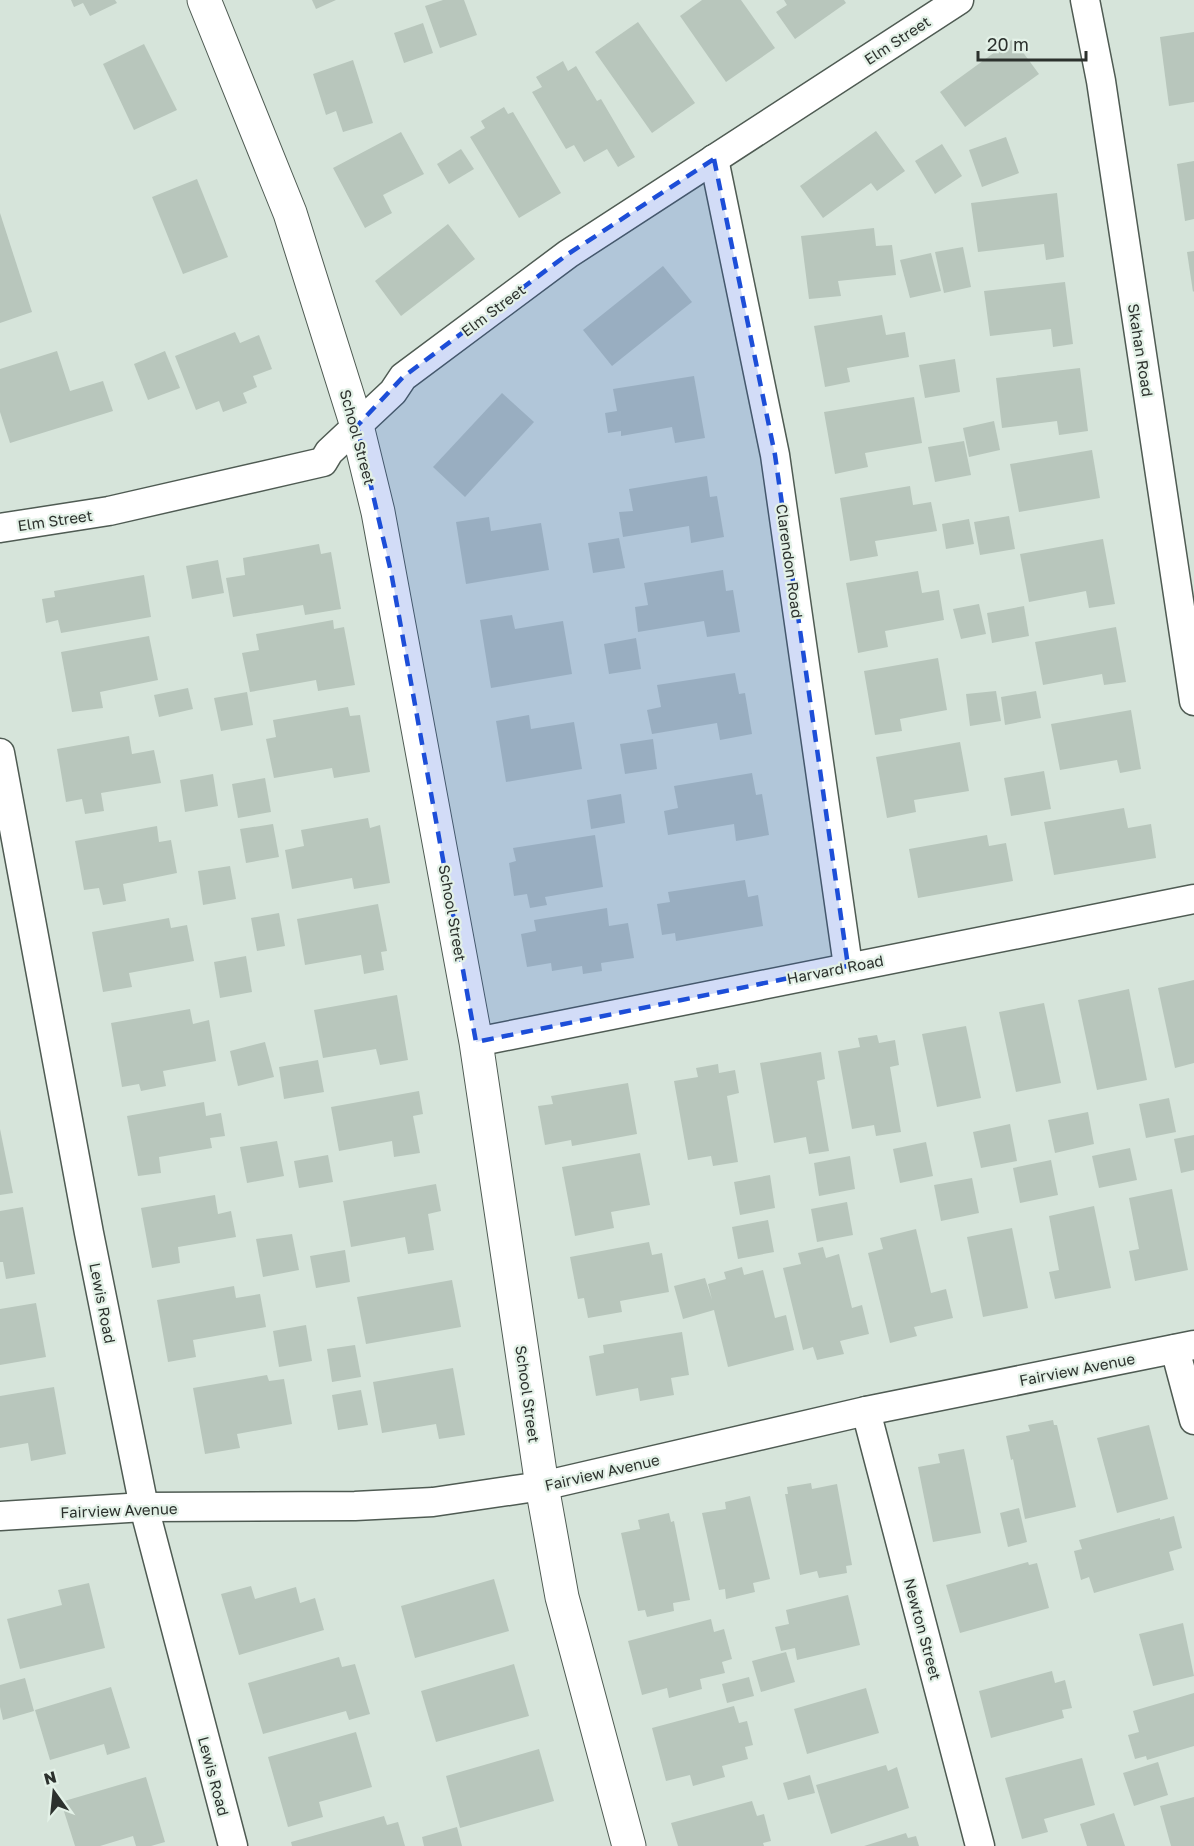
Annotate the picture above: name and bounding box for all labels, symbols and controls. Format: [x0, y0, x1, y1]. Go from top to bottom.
street label: Elm Street [860, 12, 934, 68]
scale bar [978, 24, 1086, 62]
text: 20 m [987, 33, 1029, 55]
street label: Elm Street [457, 280, 529, 340]
street label: Skahan Road [1125, 302, 1157, 398]
street label: School Street [337, 387, 379, 487]
street label: Clarendon Road [773, 503, 807, 619]
street label: Elm Street [16, 506, 94, 534]
street label: School Street [436, 863, 470, 963]
street label: Harvard Road [785, 951, 885, 987]
street label: Lewis Road [86, 1261, 120, 1345]
street label: School Street [512, 1344, 544, 1444]
street label: Fairview Avenue [1018, 1349, 1137, 1389]
street label: Fairview Avenue [543, 1450, 661, 1494]
street label: Fairview Avenue [60, 1499, 178, 1521]
street label: Newton Street [901, 1576, 945, 1682]
street label: Lewis Road [195, 1734, 233, 1818]
north arrow [24, 1762, 84, 1822]
text: N [42, 1766, 59, 1789]

